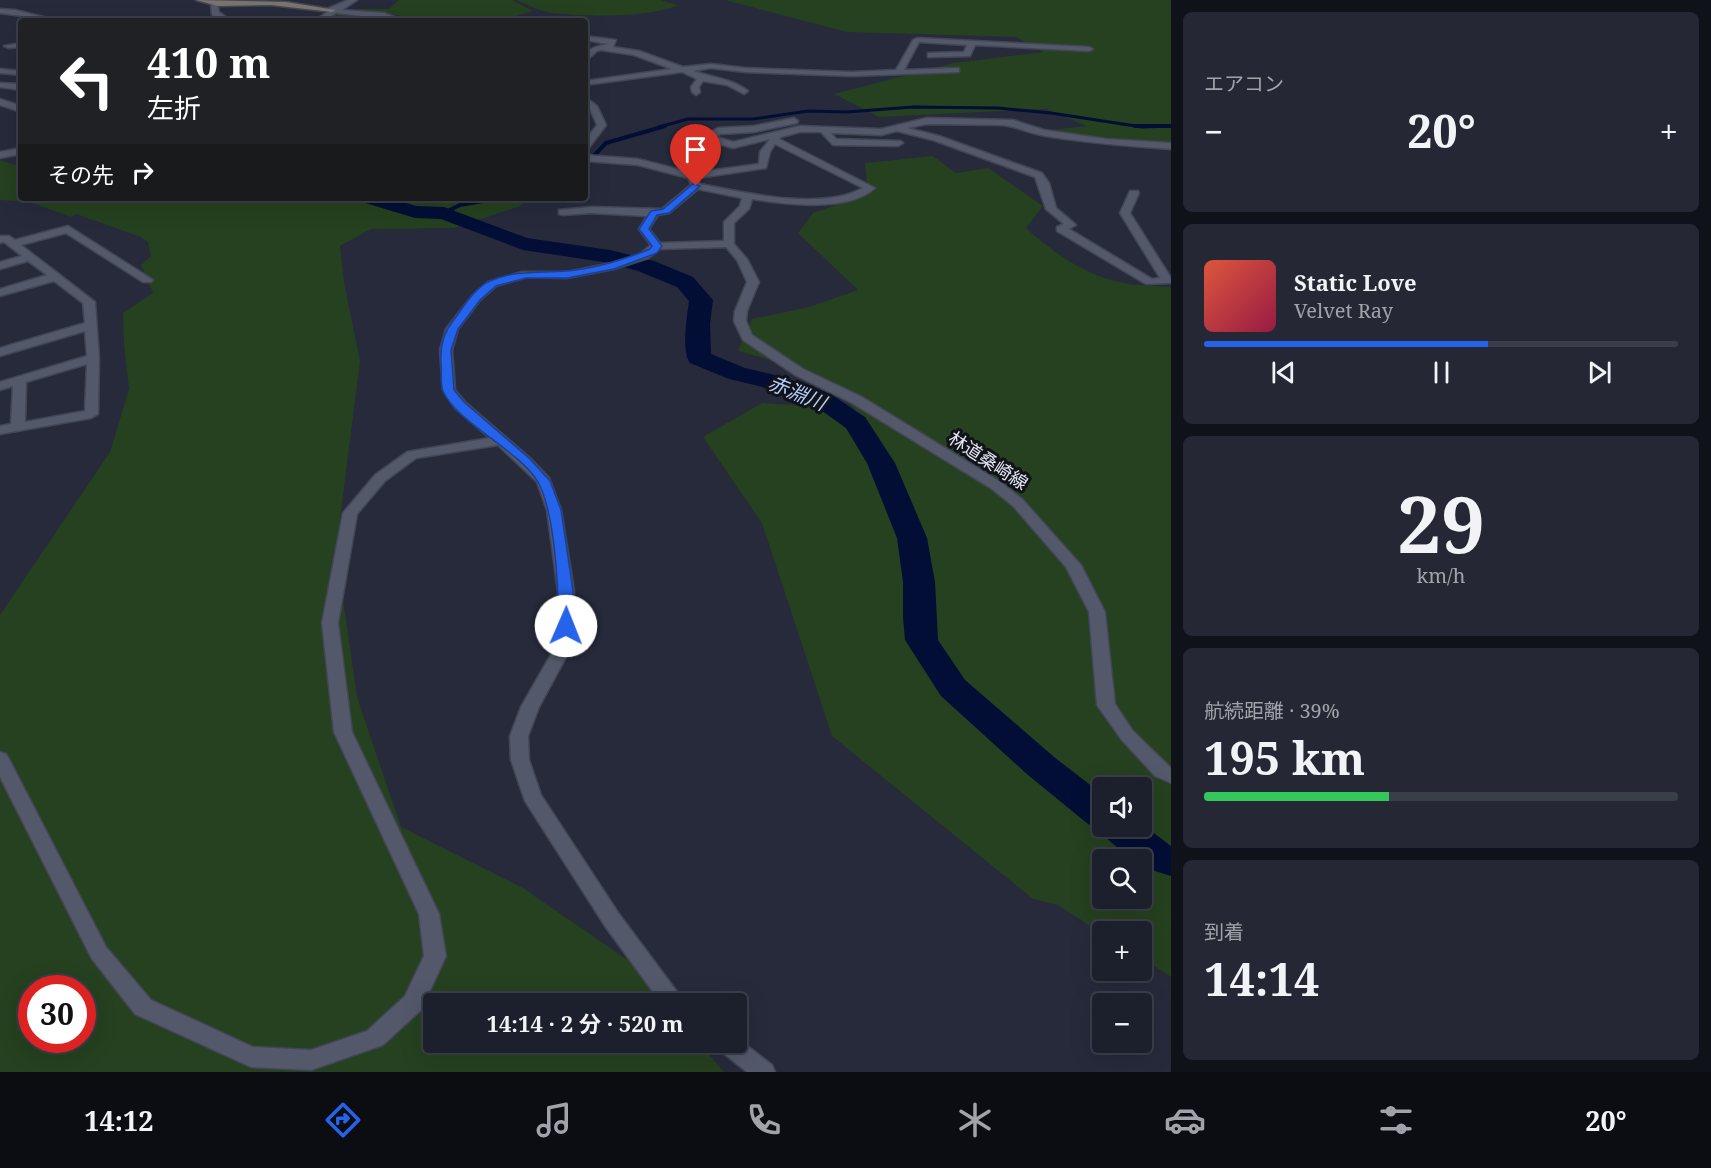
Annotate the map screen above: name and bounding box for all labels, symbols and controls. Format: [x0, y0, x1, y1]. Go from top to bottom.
text: 410 m [147, 33, 271, 90]
icon: left [48, 42, 126, 120]
text: エアコン [1204, 70, 1284, 97]
text: 左折 [147, 89, 201, 126]
text: 20° [1407, 100, 1476, 161]
text: − [1204, 109, 1223, 154]
text: + [1660, 109, 1678, 154]
pin [670, 124, 721, 186]
icon: arrive [679, 133, 712, 166]
icon: right [126, 156, 159, 189]
text: その先 [48, 159, 114, 189]
text: Static Love [1294, 267, 1417, 297]
text: Velvet Ray [1294, 297, 1393, 324]
icon: previous [1267, 356, 1300, 389]
icon: pause [1425, 356, 1458, 389]
icon: next [1583, 356, 1616, 389]
water label: 赤淵川 [764, 369, 832, 417]
street label: 林道桑崎線 [944, 426, 1033, 495]
text: 29 [1397, 470, 1485, 576]
text: km/h [1416, 562, 1466, 589]
position arrow [534, 594, 598, 658]
text: 航続距離 · 39% [1204, 697, 1340, 724]
text: 195 km [1204, 727, 1365, 788]
map controls [1092, 777, 1152, 1053]
button: sound [1092, 777, 1152, 837]
button: search [1092, 849, 1152, 909]
text: 到着 [1204, 918, 1244, 945]
button: + [1092, 921, 1152, 981]
text: 14:14 [1204, 948, 1319, 1009]
speed limit sign: 30 [18, 975, 96, 1053]
button: − [1092, 993, 1152, 1053]
text: 14:14 · 2 分 · 520 m [486, 1008, 684, 1038]
icon: directions [322, 1099, 364, 1141]
icon: music [533, 1099, 575, 1141]
icon: phone [743, 1099, 785, 1141]
icon: climate [954, 1099, 996, 1141]
icon: car [1164, 1099, 1206, 1141]
icon: filters [1375, 1099, 1417, 1141]
text: 14:12 [84, 1102, 154, 1139]
text: 20° [1585, 1102, 1627, 1139]

